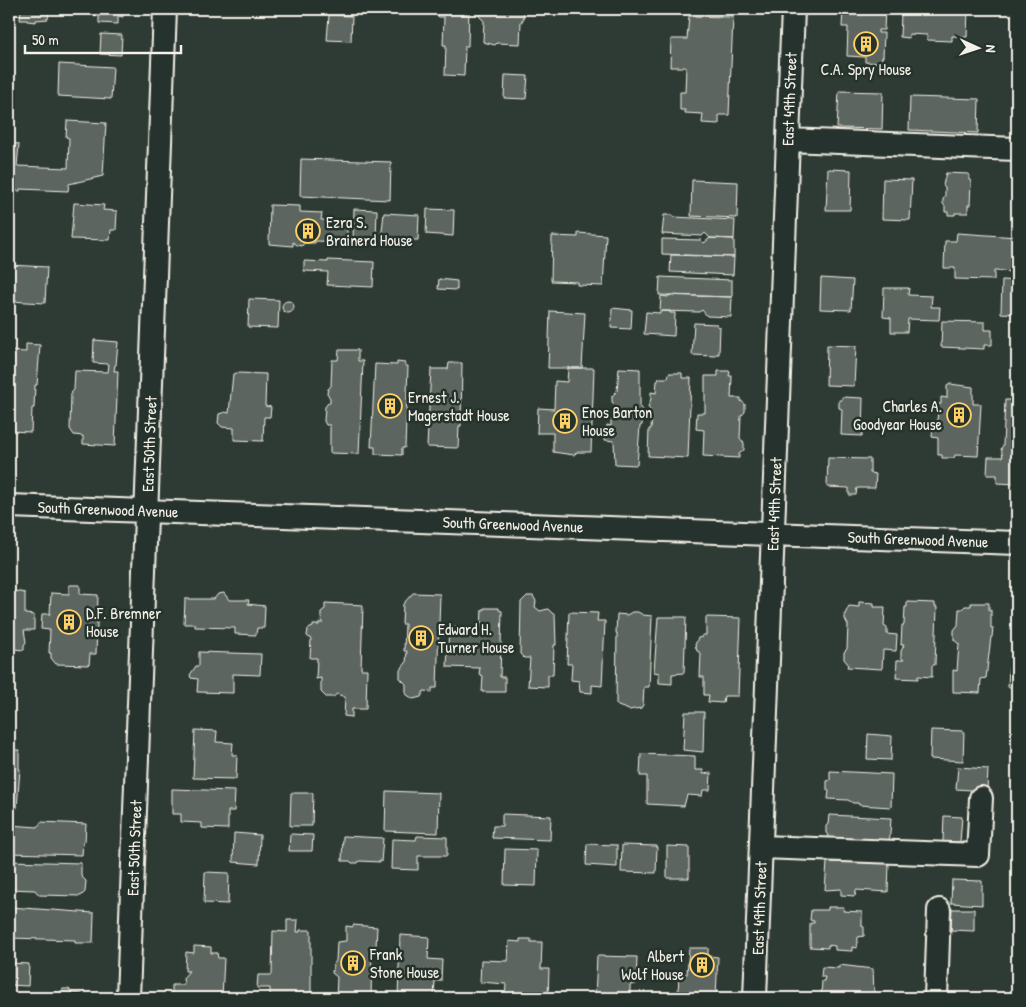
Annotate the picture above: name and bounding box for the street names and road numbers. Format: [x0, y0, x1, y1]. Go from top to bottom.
street label: East 49th Street [776, 51, 802, 146]
street label: East 50th Street [136, 395, 162, 492]
street label: East 49th Street [761, 456, 787, 551]
street label: South Greenwood Avenue [37, 496, 179, 522]
street label: South Greenwood Avenue [442, 511, 584, 537]
street label: South Greenwood Avenue [847, 526, 989, 552]
street label: East 50th Street [121, 799, 147, 896]
street label: East 49th Street [746, 860, 772, 955]

